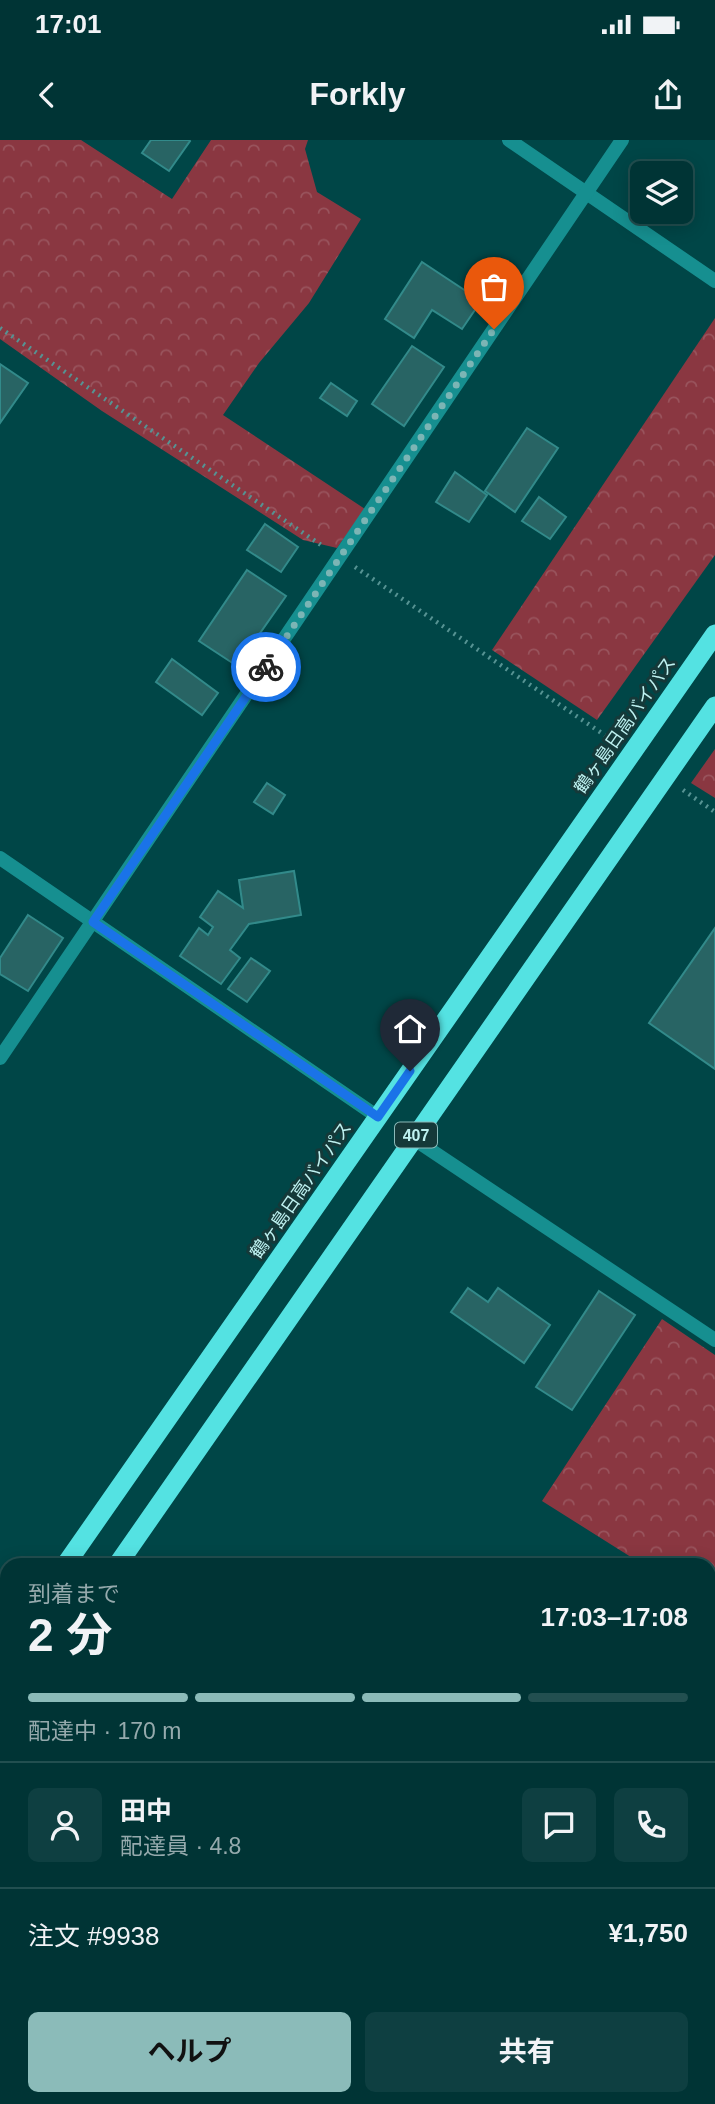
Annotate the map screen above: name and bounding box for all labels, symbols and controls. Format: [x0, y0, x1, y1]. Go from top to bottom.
text: 17:01 [35, 9, 102, 39]
icon: back [28, 76, 66, 114]
text: Forkly [309, 76, 406, 112]
icon: share [649, 76, 687, 114]
map controls [630, 161, 693, 224]
button: layers [630, 161, 693, 224]
pin [464, 257, 524, 329]
icon: bag [475, 268, 513, 306]
courier [231, 632, 301, 702]
icon: bike [247, 648, 285, 686]
street label: 鶴ヶ島日高バイパス [570, 653, 680, 797]
pin [380, 999, 440, 1071]
icon: home [391, 1010, 429, 1048]
street label: 鶴ヶ島日高バイパス [246, 1118, 356, 1262]
road number: 407 [395, 1122, 437, 1147]
text: 到着まで [28, 1581, 120, 1607]
text: 17:03–17:08 [541, 1602, 688, 1632]
text: 2 分 [28, 1609, 112, 1661]
text: 配達中 · 170 m [28, 1718, 181, 1744]
button: person [28, 1788, 102, 1862]
button: chat [522, 1788, 596, 1862]
button: phone [614, 1788, 688, 1862]
text: 田中 [120, 1796, 172, 1826]
text: 配達員 · 4.8 [120, 1833, 241, 1859]
text: ¥1,750 [608, 1918, 688, 1948]
text: 注文 #9938 [28, 1921, 160, 1951]
button: ヘルプ [28, 2012, 351, 2092]
button: 共有 [365, 2012, 688, 2092]

